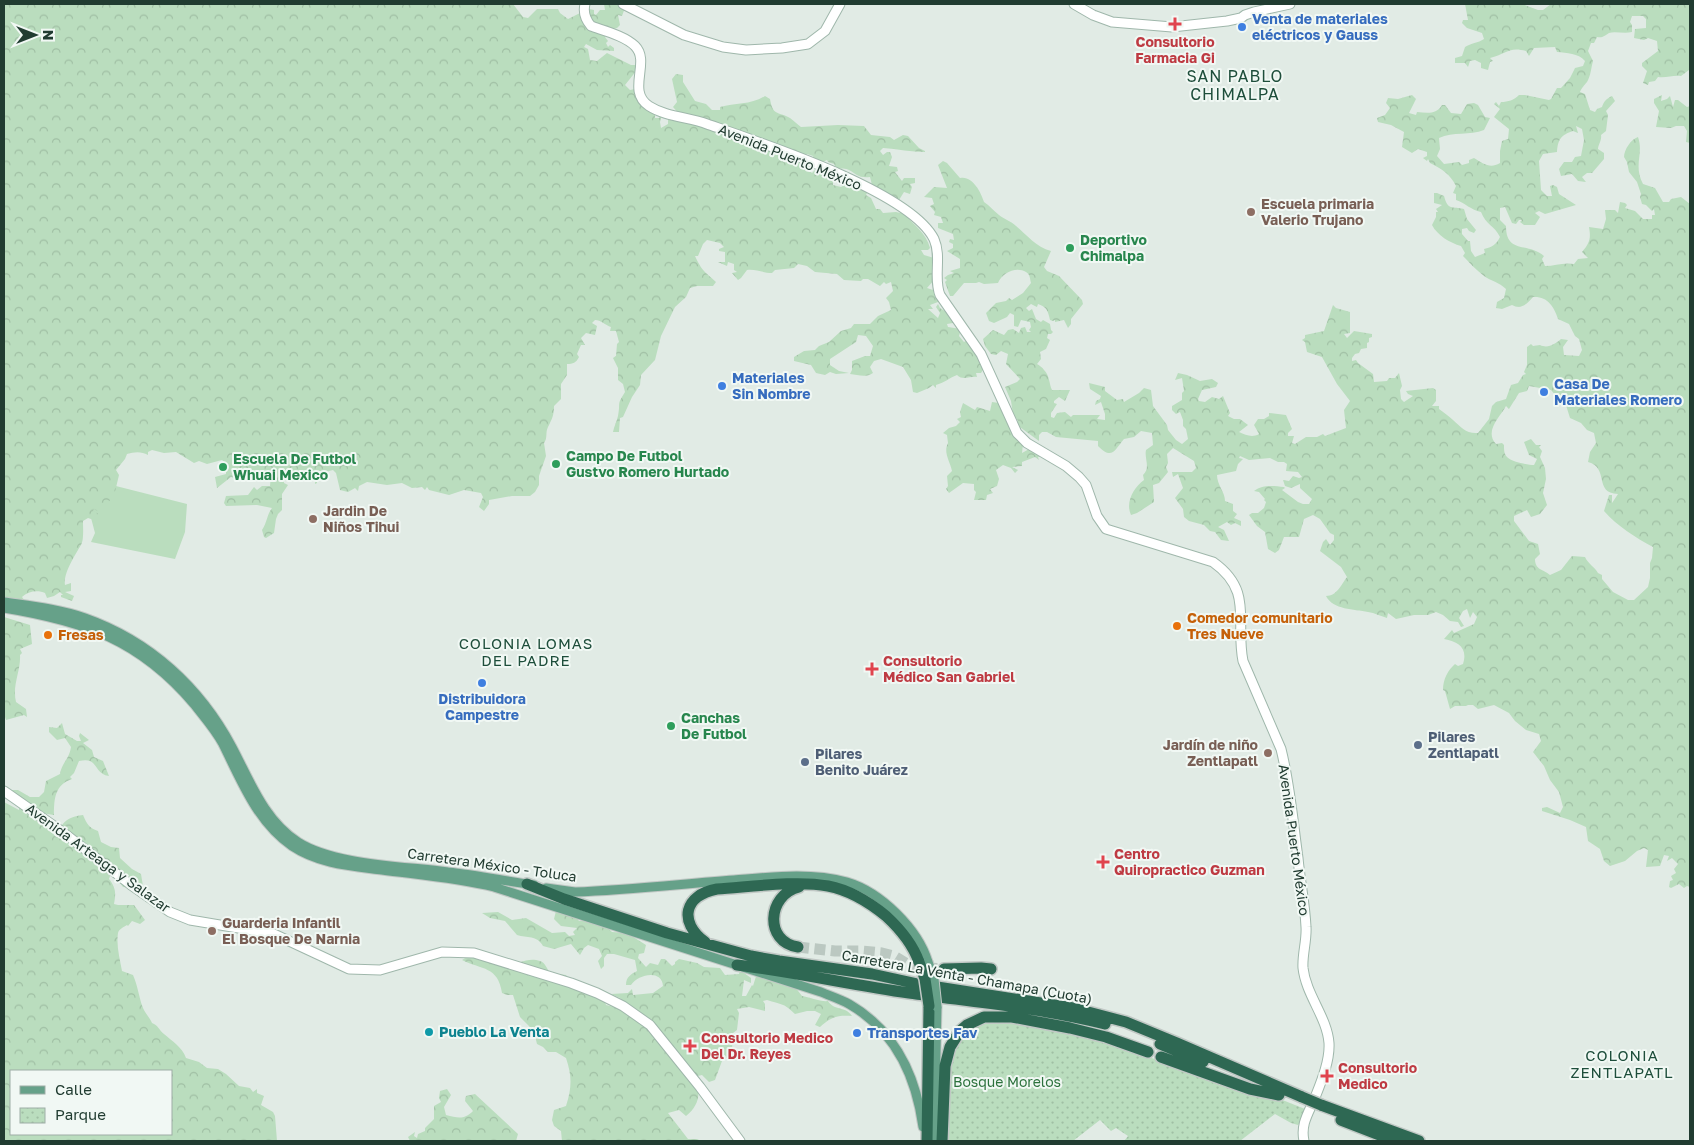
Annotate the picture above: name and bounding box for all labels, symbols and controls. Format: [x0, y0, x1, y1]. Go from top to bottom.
north arrow [10, 10, 60, 60]
place label: Venta de materiales eléctricos y Gauss [1252, 10, 1388, 43]
marker: Consultorio Farmacia Gi [1168, 17, 1182, 31]
marker: Venta de materiales eléctricos y Gauss [1236, 21, 1248, 33]
text: N [40, 30, 57, 40]
place label: Consultorio Farmacia Gi [1135, 33, 1215, 66]
district label: SAN PABLO CHIMALPA [1187, 66, 1283, 104]
street label: Avenida Puerto México [716, 120, 864, 193]
place label: Escuela primaria Valerio Trujano [1261, 195, 1374, 228]
marker: Escuela primaria Valerio Trujano [1245, 206, 1257, 218]
place label: Deportivo Chimalpa [1080, 231, 1147, 264]
marker: Deportivo Chimalpa [1064, 242, 1076, 254]
place label: Materiales Sin Nombre [732, 369, 811, 402]
place label: Casa De Materiales Romero [1554, 375, 1682, 408]
marker: Materiales Sin Nombre [716, 380, 728, 392]
marker: Casa De Materiales Romero [1538, 386, 1550, 398]
place label: Campo De Futbol Gustvo Romero Hurtado [566, 447, 729, 480]
place label: Escuela De Futbol Whuai Mexico [233, 450, 357, 483]
marker: Campo De Futbol Gustvo Romero Hurtado [550, 458, 562, 470]
marker: Escuela De Futbol Whuai Mexico [217, 461, 229, 473]
place label: Jardin De Niños Tihui [323, 502, 399, 535]
marker: Jardin De Niños Tihui [307, 513, 319, 525]
place label: Comedor comunitario Tres Nueve [1187, 609, 1333, 642]
marker: Comedor comunitario Tres Nueve [1171, 620, 1183, 632]
place label: Fresas [58, 626, 104, 643]
marker: Fresas [42, 629, 54, 641]
district label: COLONIA LOMAS DEL PADRE [459, 634, 593, 669]
place label: Consultorio Médico San Gabriel [883, 652, 1015, 685]
marker: Consultorio Médico San Gabriel [865, 662, 879, 676]
marker: Distribuidora Campestre [476, 677, 488, 689]
place label: Distribuidora Campestre [438, 690, 526, 723]
place label: Canchas De Futbol [681, 709, 747, 742]
marker: Canchas De Futbol [665, 720, 677, 732]
place label: Pilares Zentlapatl [1428, 728, 1499, 761]
place label: Jardín de niño Zentlapatl [1163, 736, 1258, 769]
marker: Pilares Zentlapatl [1412, 739, 1424, 751]
place label: Pilares Benito Juárez [815, 745, 908, 778]
marker: Jardín de niño Zentlapatl [1262, 747, 1274, 759]
marker: Pilares Benito Juárez [799, 756, 811, 768]
street label: Avenida Puerto México [1275, 763, 1314, 917]
street label: Avenida Arteaga y Salazar [23, 799, 174, 916]
street label: Carretera México - Toluca [406, 844, 578, 885]
place label: Centro Quiropractico Guzman [1114, 845, 1265, 878]
marker: Centro Quiropractico Guzman [1096, 855, 1110, 869]
place label: Guarderia Infantil El Bosque De Narnia [222, 914, 360, 947]
marker: Guarderia Infantil El Bosque De Narnia [206, 925, 218, 937]
street label: Carretera La Venta - Chamapa (Cuota) [840, 946, 1094, 1007]
place label: Pueblo La Venta [439, 1023, 549, 1040]
place label: Transportes Fav [867, 1024, 978, 1041]
marker: Pueblo La Venta [423, 1026, 435, 1038]
marker: Transportes Fav [851, 1027, 863, 1039]
place label: Consultorio Medico Del Dr. Reyes [701, 1029, 833, 1062]
marker: Consultorio Medico Del Dr. Reyes [683, 1039, 697, 1053]
district label: COLONIA ZENTLAPATL [1570, 1046, 1674, 1081]
place label: Consultorio Medico [1338, 1059, 1417, 1092]
marker: Consultorio Medico [1320, 1069, 1334, 1083]
legend [10, 1070, 172, 1135]
park label: Bosque Morelos [953, 1073, 1061, 1090]
text: Calle [55, 1080, 92, 1098]
text: Parque [55, 1105, 106, 1123]

